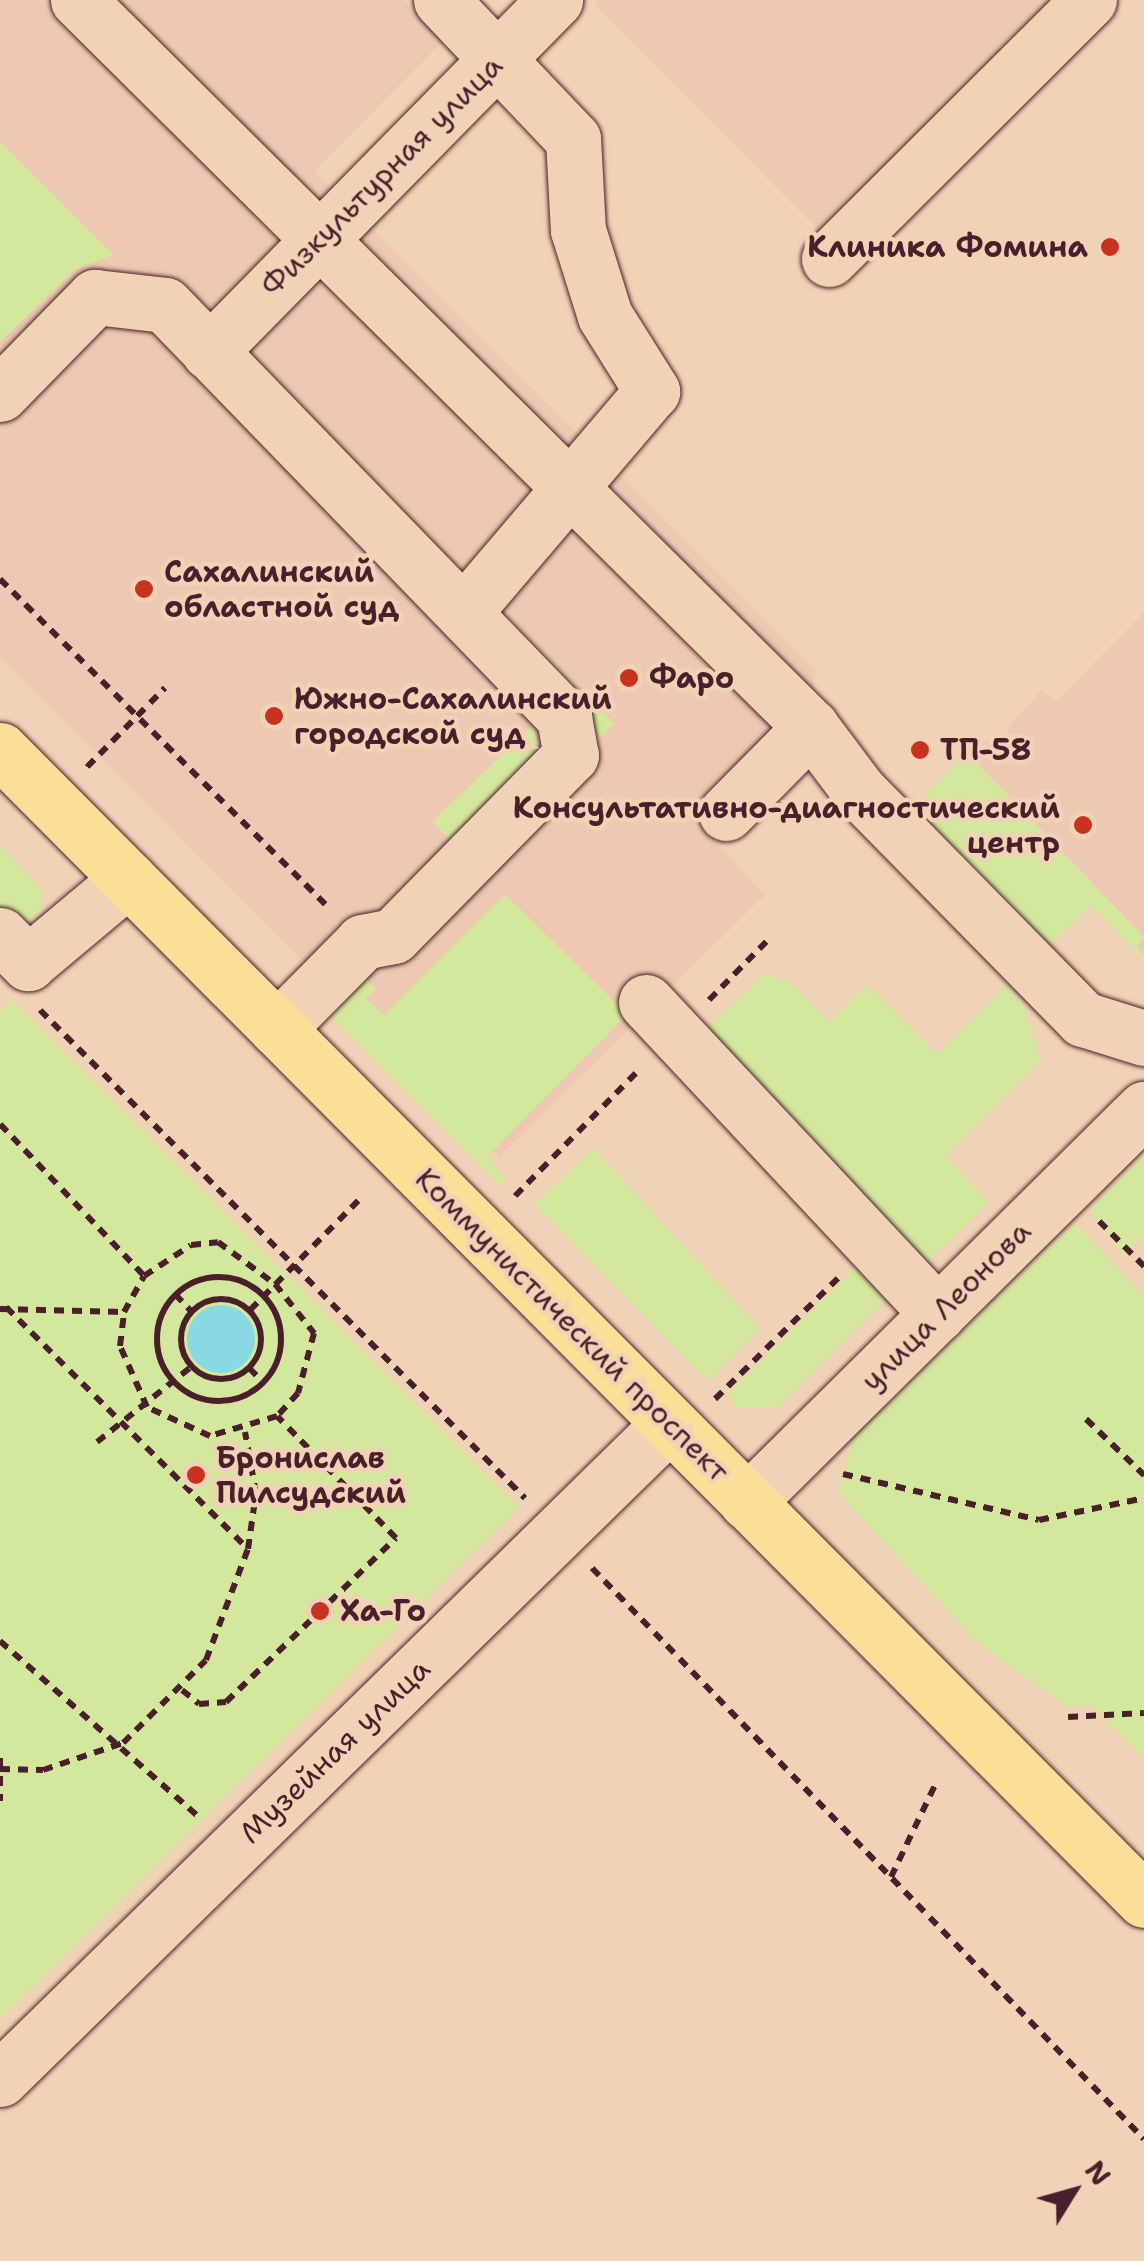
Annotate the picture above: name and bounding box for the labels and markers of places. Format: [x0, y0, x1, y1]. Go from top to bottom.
place label: Клиника Фомина [807, 229, 1088, 265]
marker: Клиника Фомина [1097, 234, 1123, 260]
place label: Сахалинский областной суд [164, 554, 399, 624]
marker: Сахалинский областной суд [133, 578, 155, 600]
place label: Фаро [649, 660, 734, 696]
marker: Фаро [618, 667, 640, 689]
place label: Южно-Сахалинский городской суд [294, 681, 612, 752]
marker: Южно-Сахалинский городской суд [263, 705, 285, 727]
place label: ТП-58 [940, 732, 1031, 768]
marker: ТП-58 [909, 739, 931, 761]
place label: Консультативно-диагностический центр [513, 790, 1060, 860]
marker: Консультативно-диагностический центр [1070, 812, 1096, 838]
place label: Бронислав Пилсудский [216, 1440, 406, 1510]
marker: Бронислав Пилсудский [185, 1464, 207, 1486]
place label: Ха-Го [340, 1593, 426, 1629]
marker: Ха-Го [309, 1600, 331, 1622]

